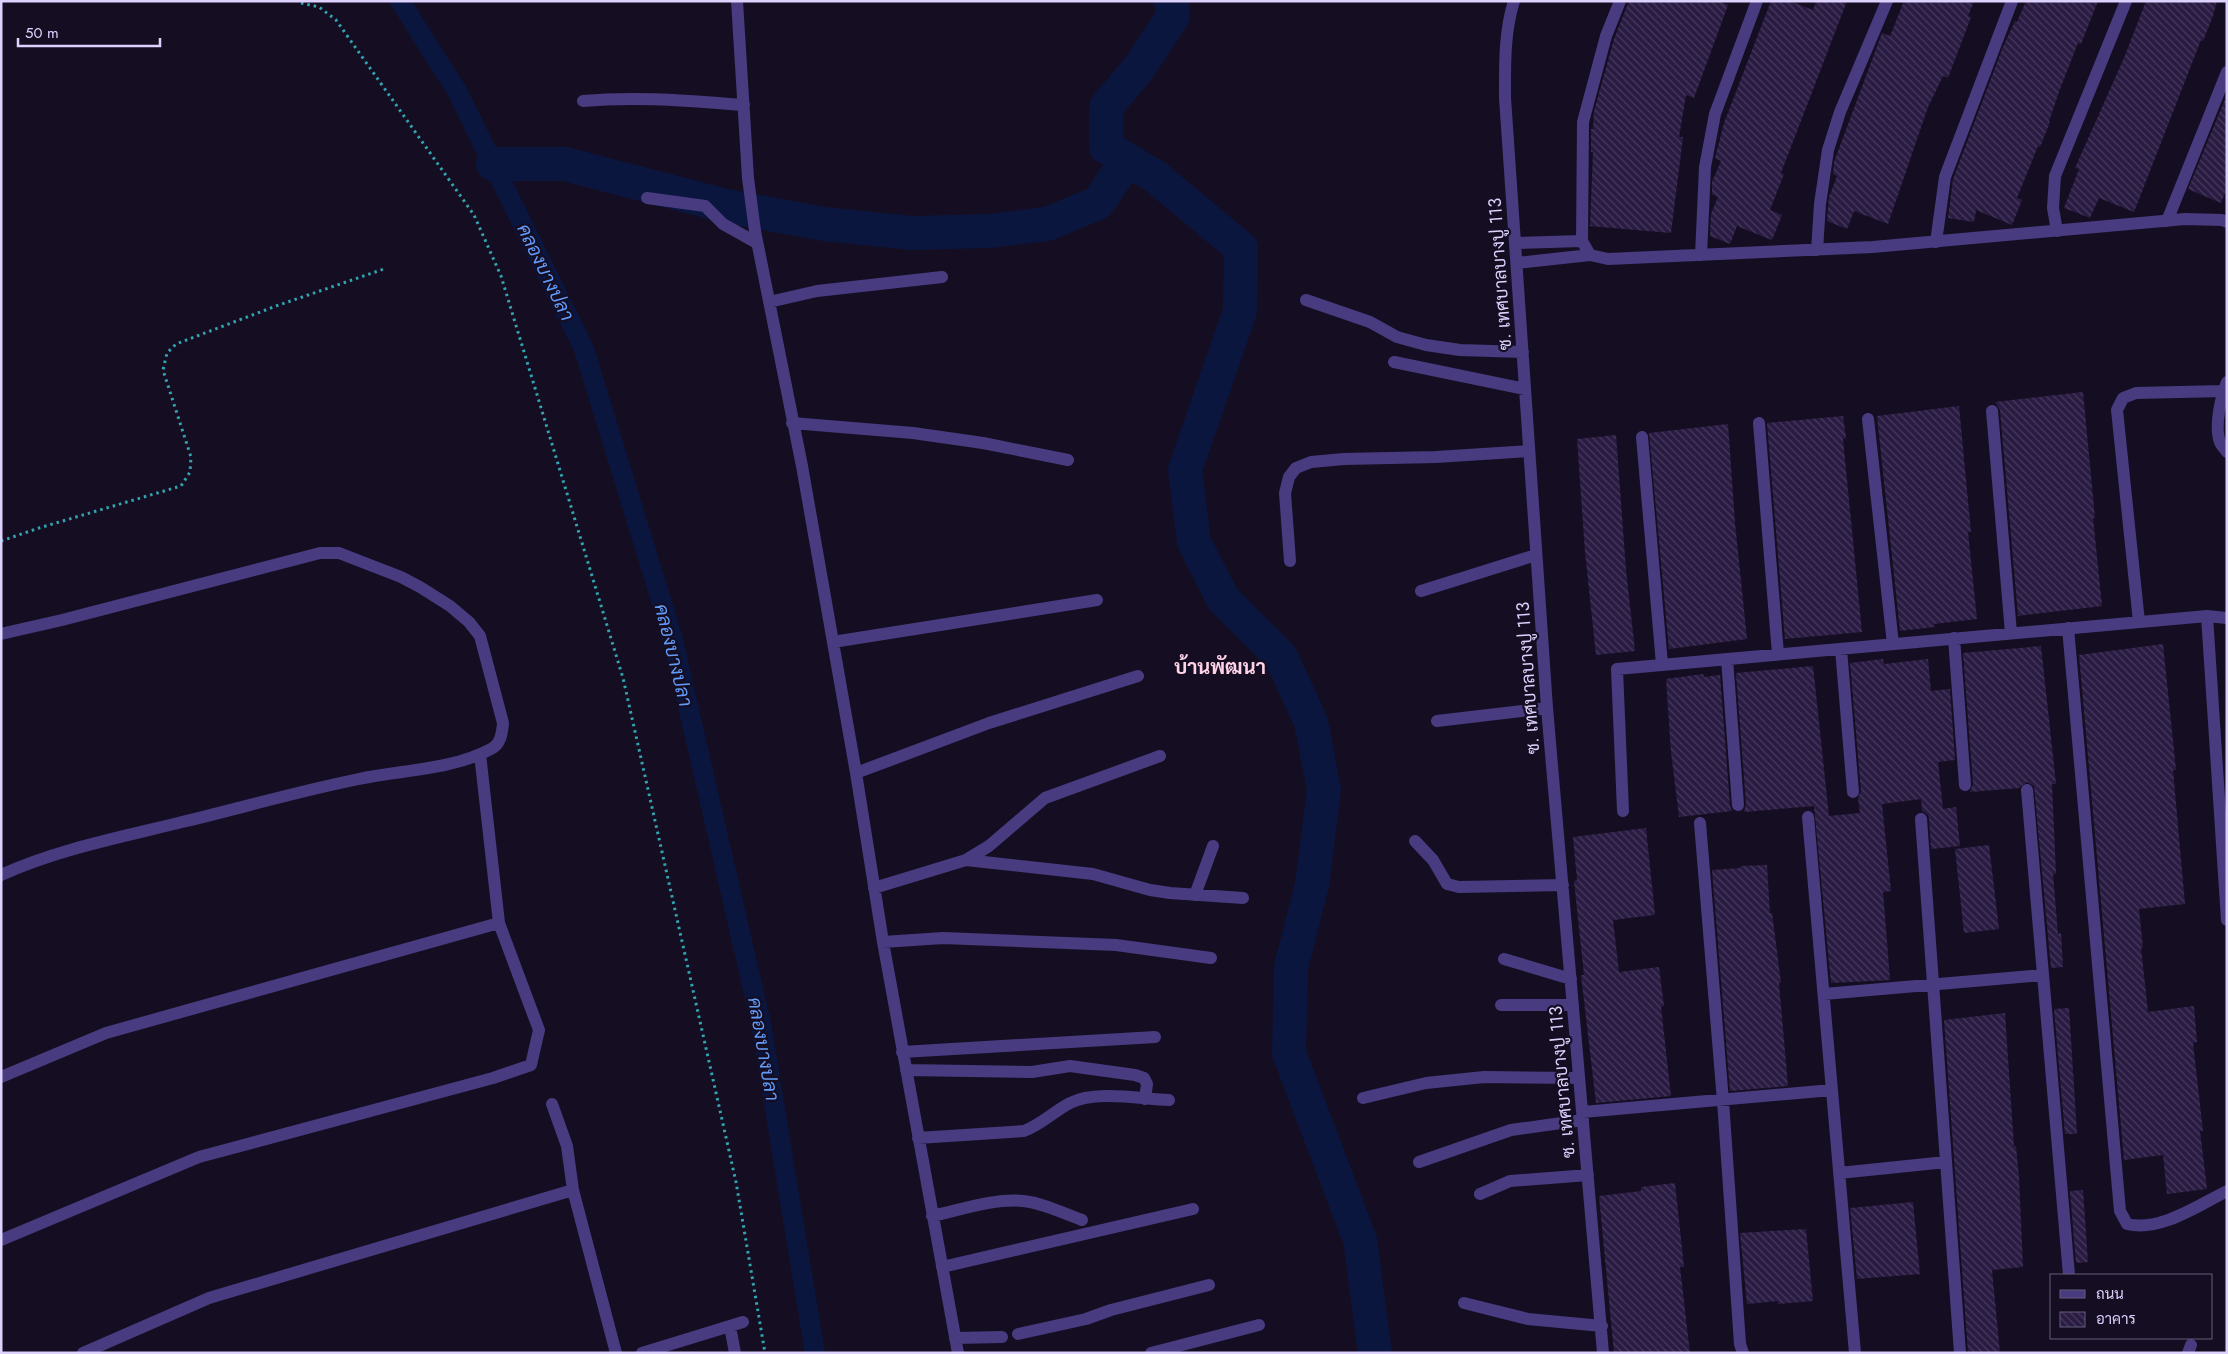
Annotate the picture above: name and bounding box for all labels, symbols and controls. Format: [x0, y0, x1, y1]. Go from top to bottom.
scale bar [18, 15, 160, 47]
text: 50 m [25, 22, 59, 44]
street label: ซ. เทศบาลบางปู 113 [1482, 197, 1518, 351]
water label: คลองบางปลา [510, 219, 581, 325]
water label: คลองบางปลา [648, 601, 699, 709]
street label: ซ. เทศบาลบางปู 113 [1510, 601, 1546, 755]
district label: บ้านพัฒนา [1174, 653, 1266, 682]
water label: คลองบางปลา [741, 995, 786, 1103]
street label: ซ. เทศบาลบางปู 113 [1542, 1005, 1582, 1159]
legend [2050, 1274, 2213, 1339]
text: ถนน [2096, 1283, 2124, 1305]
text: อาคาร [2096, 1308, 2136, 1330]

